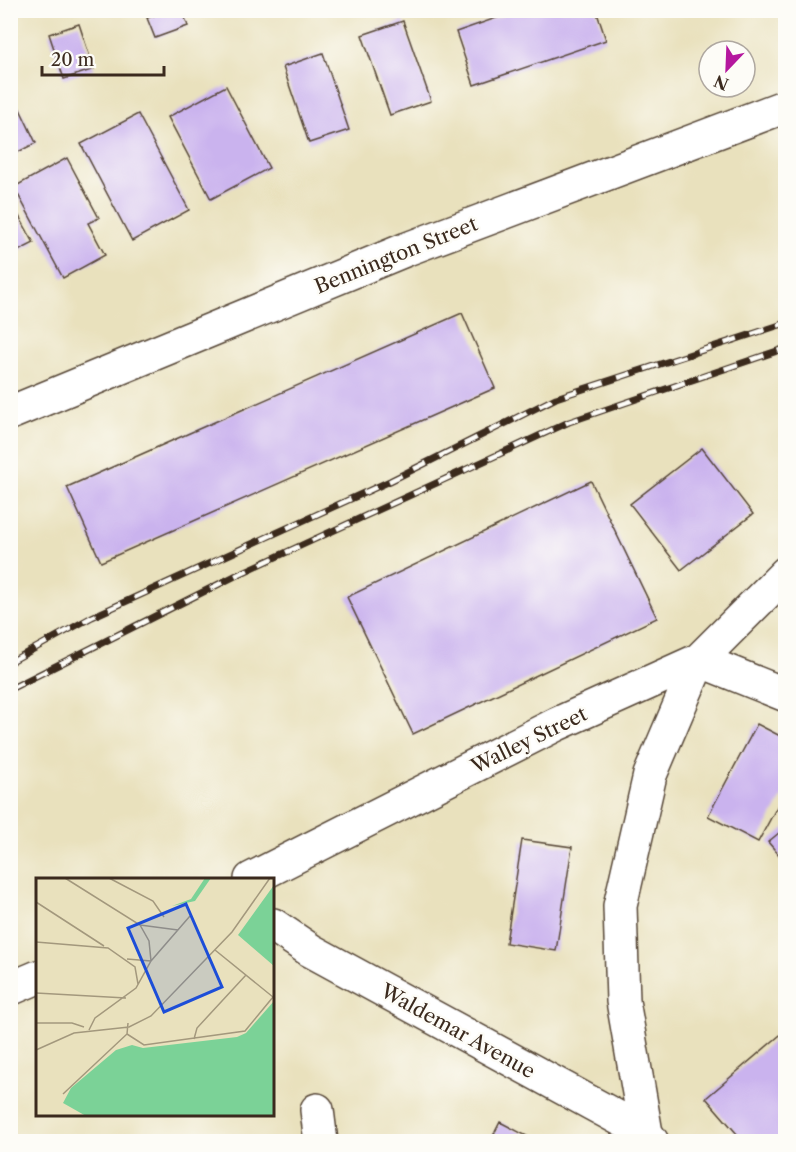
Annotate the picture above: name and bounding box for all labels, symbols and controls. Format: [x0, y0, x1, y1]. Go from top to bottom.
scale bar [42, 39, 164, 77]
north arrow [697, 39, 757, 99]
text: 20 m [51, 49, 95, 71]
text: N [711, 71, 731, 95]
street label: Bennington Street [311, 211, 481, 299]
street label: Walley Street [466, 702, 591, 779]
inset map [36, 878, 274, 1116]
street label: Waldemar Avenue [376, 978, 539, 1083]

